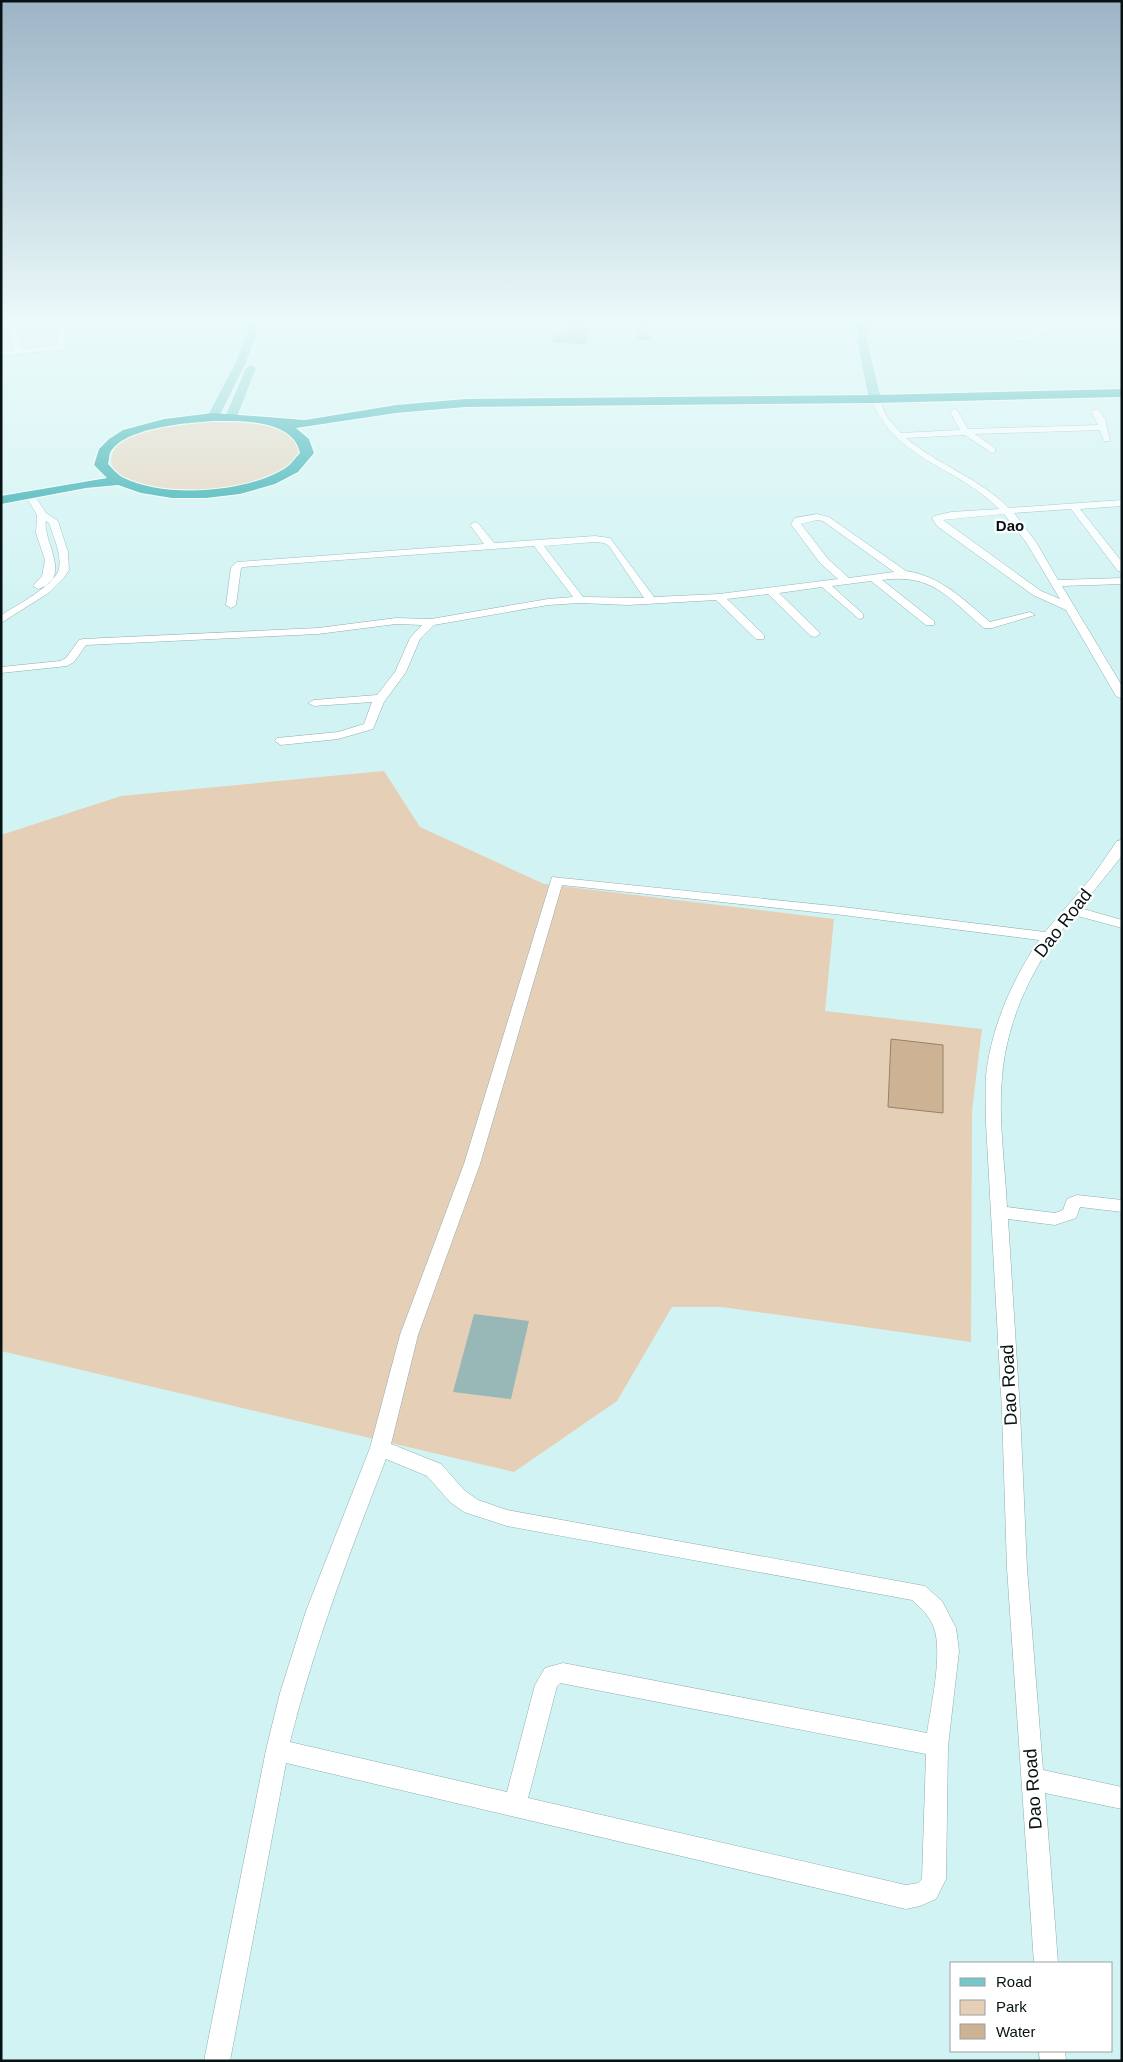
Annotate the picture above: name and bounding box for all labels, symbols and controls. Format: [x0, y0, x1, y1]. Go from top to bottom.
district label: Dao [996, 517, 1024, 534]
street label: Dao Road [1030, 885, 1096, 961]
street label: Dao Road [997, 1344, 1021, 1426]
street label: Dao Road [1020, 1748, 1046, 1830]
legend [950, 1962, 1113, 2052]
text: Road [996, 1973, 1032, 1990]
text: Park [996, 1998, 1027, 2015]
text: Water [996, 2023, 1035, 2040]

